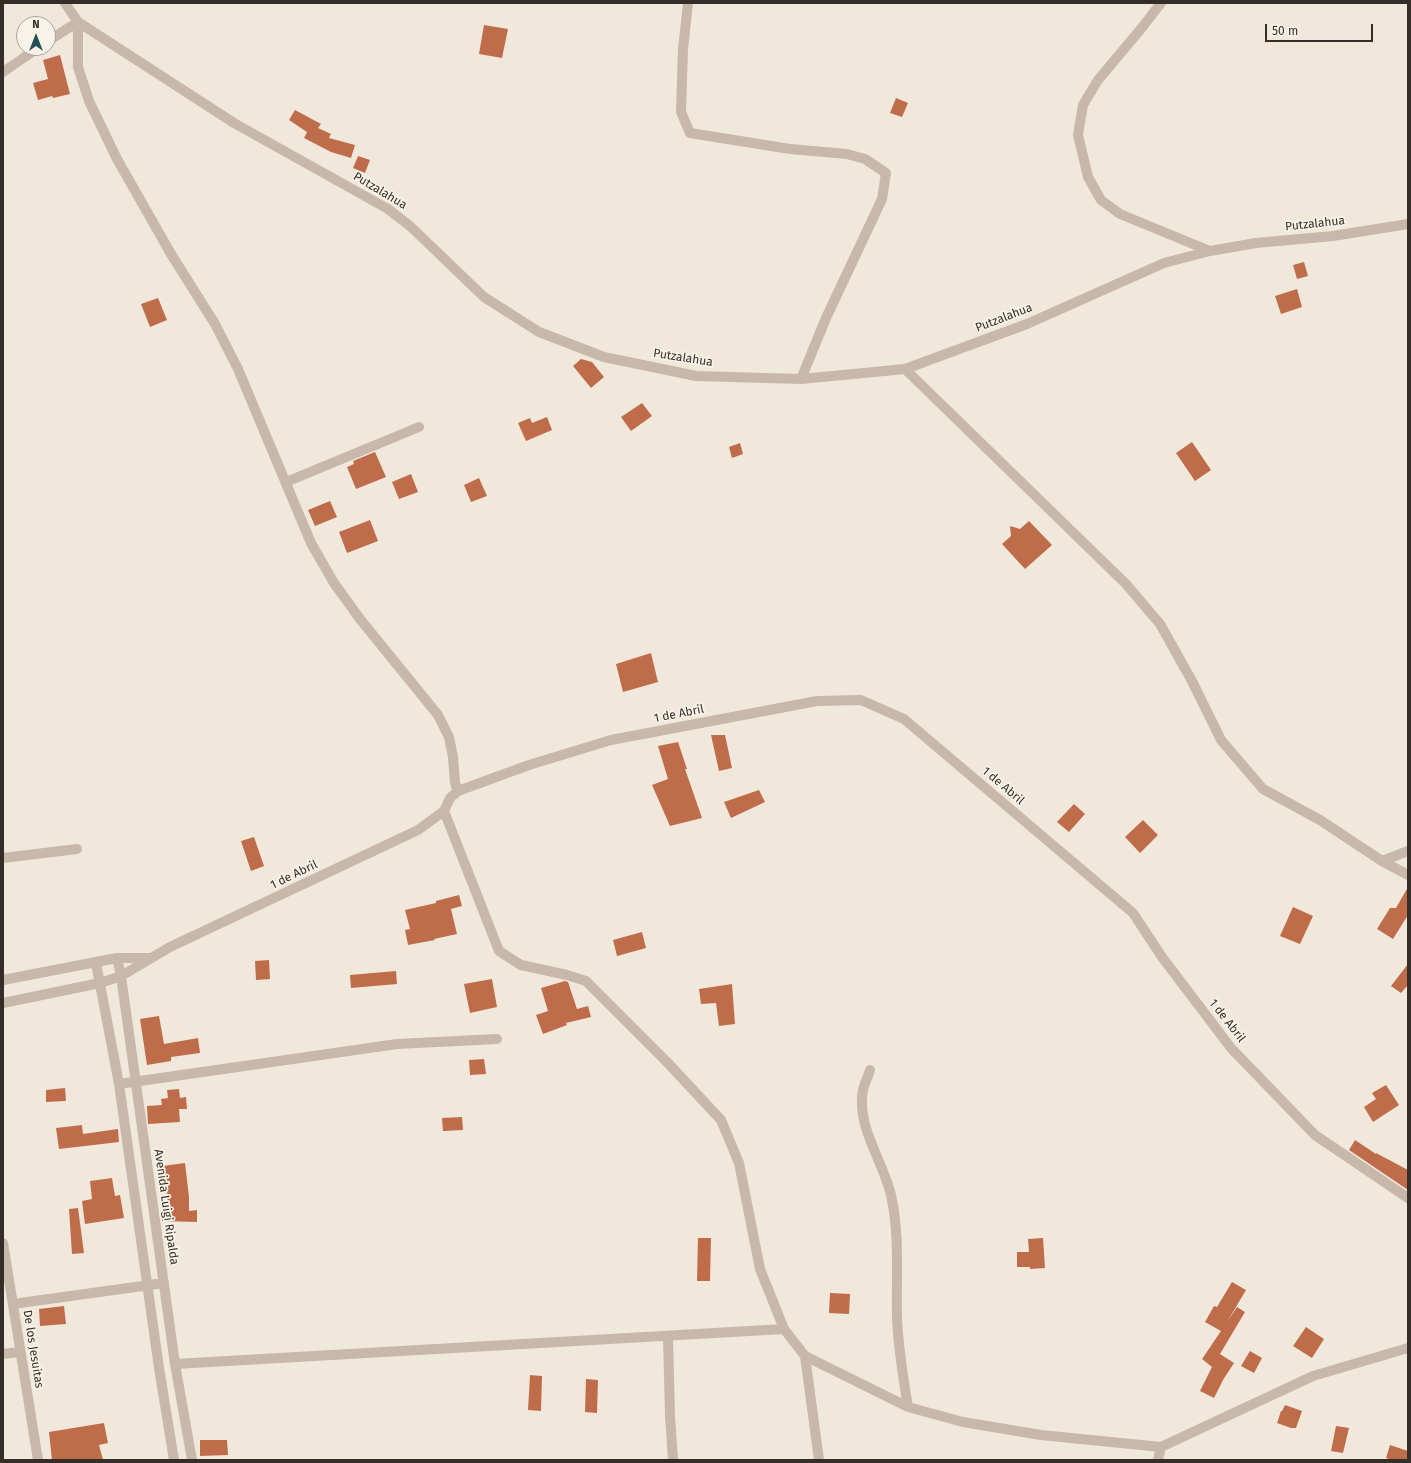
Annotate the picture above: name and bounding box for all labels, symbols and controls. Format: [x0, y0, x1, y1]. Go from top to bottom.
north arrow [16, 16, 56, 56]
scale bar [1267, 16, 1375, 42]
text: N [32, 18, 40, 31]
text: 50 m [1272, 24, 1298, 38]
street label: Putzalahua [351, 169, 409, 213]
street label: Putzalahua [1284, 214, 1346, 234]
street label: Putzalahua [973, 301, 1035, 335]
street label: Putzalahua [652, 346, 714, 370]
street label: 1 de Abril [653, 702, 705, 726]
street label: 1 de Abril [979, 764, 1027, 808]
street label: 1 de Abril [268, 857, 320, 893]
street label: 1 de Abril [1206, 997, 1248, 1045]
street label: Avenida Luigi Ripalda [151, 1148, 181, 1266]
street label: De los Jesuitas [20, 1309, 46, 1389]

